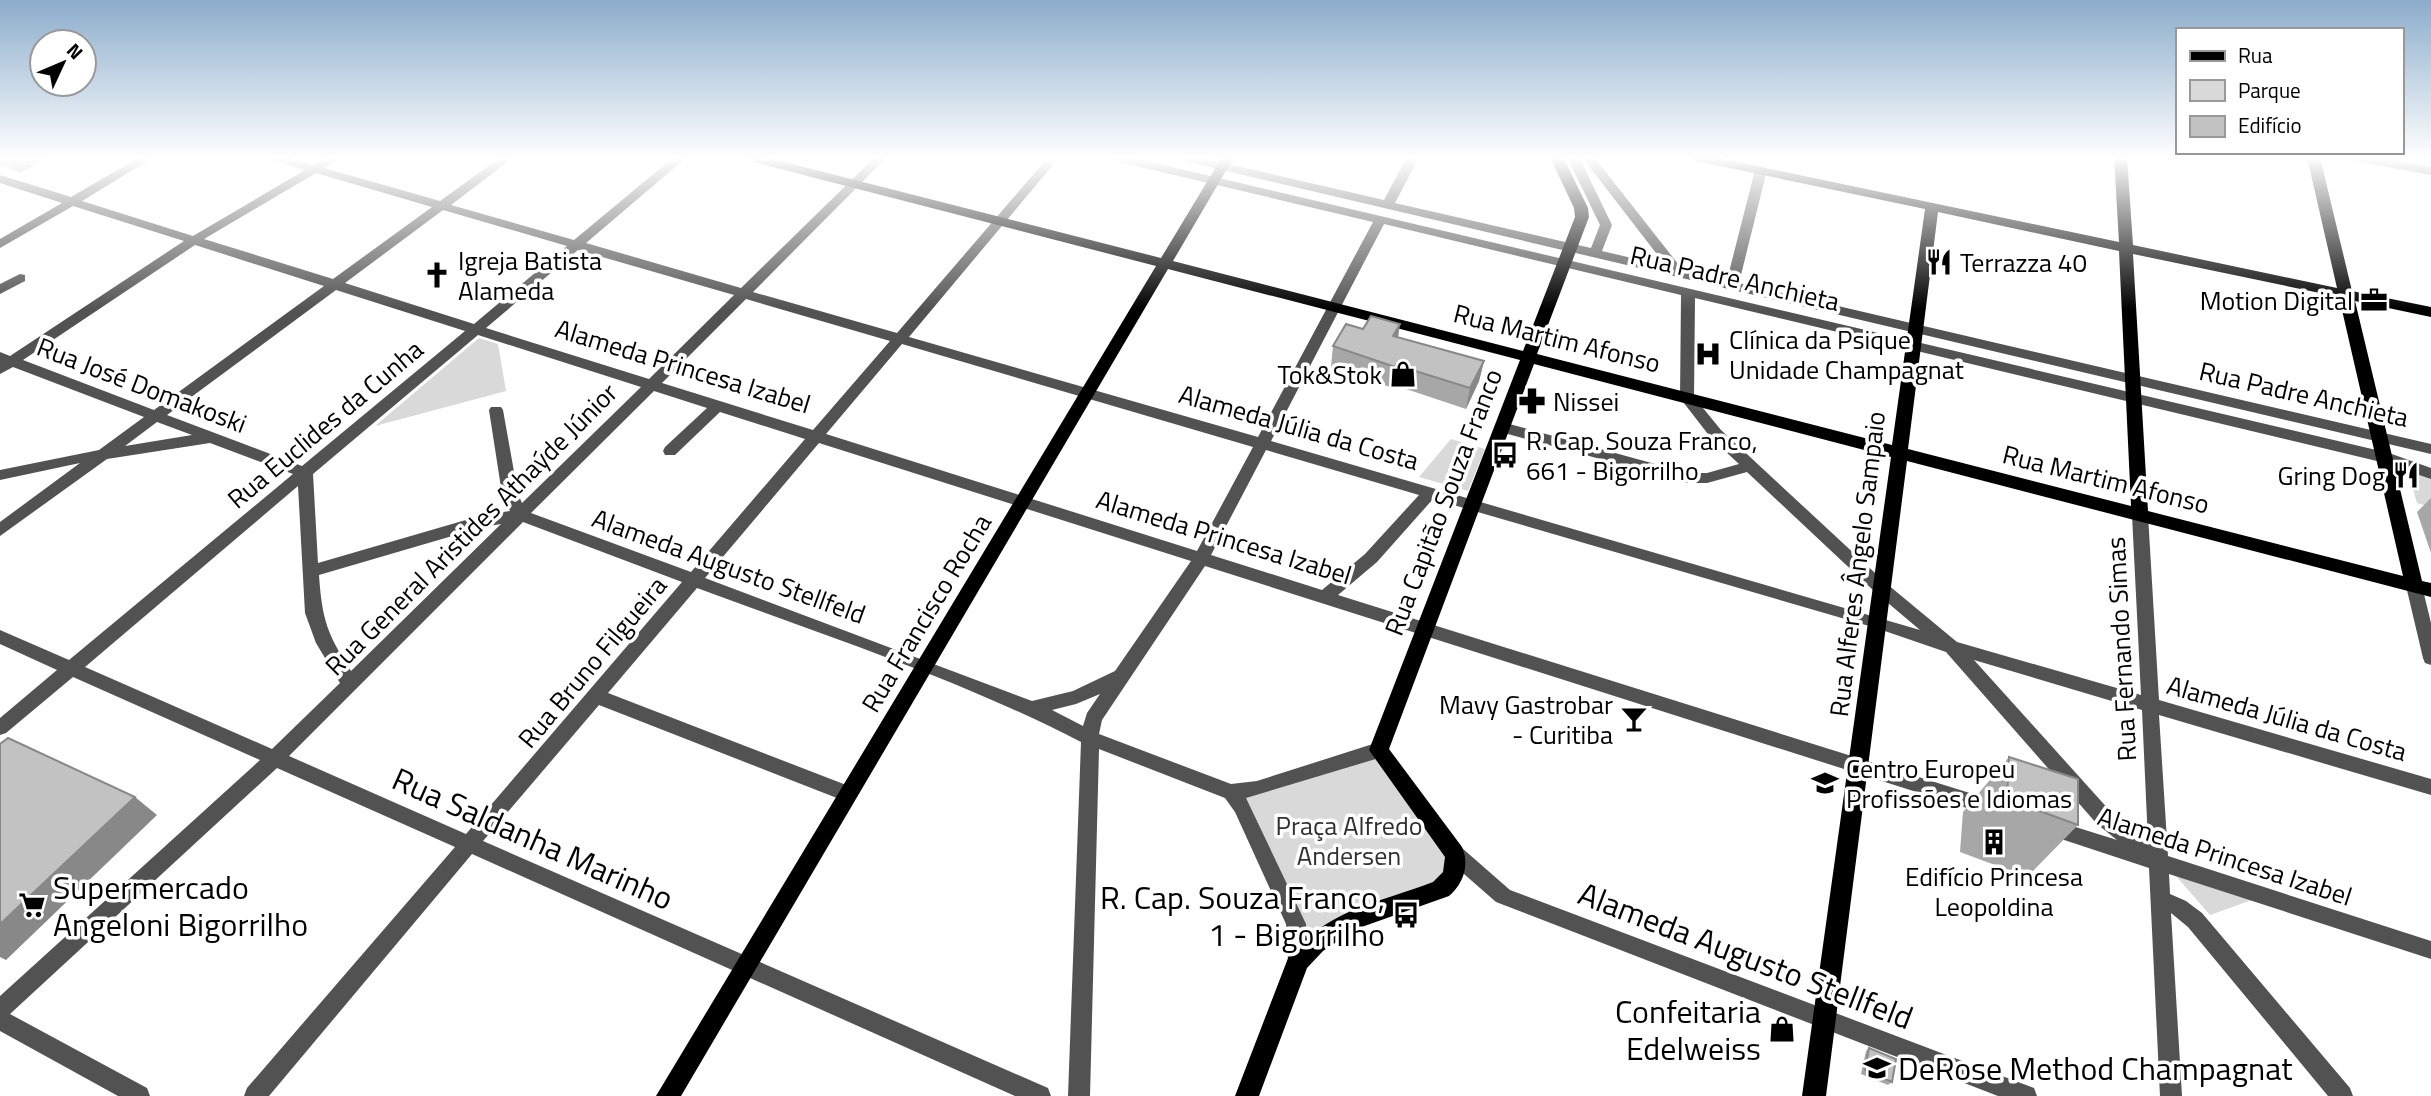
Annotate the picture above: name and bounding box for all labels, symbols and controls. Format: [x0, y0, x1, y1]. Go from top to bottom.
north arrow [28, 28, 98, 98]
legend [2176, 28, 2403, 154]
text: N [61, 36, 91, 66]
text: Rua [2238, 39, 2273, 71]
text: Parque [2238, 74, 2301, 106]
text: Edifício [2238, 109, 2302, 141]
street label: Rua Padre Anchieta [1626, 235, 1844, 321]
place label: Igreja Batista Alameda [458, 241, 602, 310]
place label: Terrazza 40 [1960, 243, 2087, 282]
restaurant icon: Terrazza 40 [1924, 247, 1954, 277]
church icon: Igreja Batista Alameda [422, 260, 452, 290]
place label: Motion Digital [2200, 281, 2353, 320]
office icon: Motion Digital [2359, 285, 2389, 315]
street label: Rua Martim Afonso [1450, 293, 1664, 383]
street label: Alameda Princesa Izabel [550, 309, 816, 423]
place label: Clínica da Psique Unidade Champagnat [1729, 320, 1964, 389]
street label: Rua José Domakoski [31, 327, 253, 443]
street label: Rua Euclides da Cunha [219, 330, 431, 518]
hospital icon: Clínica da Psique Unidade Champagnat [1693, 339, 1723, 369]
street label: Rua Padre Anchieta [2195, 351, 2413, 437]
place label: Tok&Stok [1277, 355, 1382, 394]
shop icon: Tok&Stok [1388, 359, 1418, 389]
street label: Rua Capitão Souza Franco [1374, 363, 1512, 641]
street label: Rua General Aristides Athaýde Júnior [316, 374, 626, 684]
street label: Alameda Júlia da Costa [1174, 374, 1424, 480]
place label: Nissei [1553, 382, 1619, 421]
pharmacy icon: Nissei [1517, 386, 1547, 416]
street label: Rua Alferes Ângelo Sampaio [1819, 409, 1895, 719]
place label: R. Cap. Souza Franco, 661 - Bigorrilho [1526, 421, 1758, 490]
street label: Rua Martim Afonso [1999, 434, 2213, 524]
bus stop icon: R. Cap. Souza Franco, 661 - Bigorrilho [1490, 440, 1520, 470]
place label: Gring Dog [2277, 456, 2385, 495]
restaurant icon: Gring Dog [2391, 460, 2421, 490]
street label: Alameda Princesa Izabel [1091, 480, 1357, 594]
street label: Alameda Augusto Stellfeld [587, 498, 871, 634]
street label: Rua Francisco Rocha [851, 506, 1001, 720]
street label: Rua Fernando Simas [2096, 536, 2146, 762]
street label: Rua Bruno Filgueira [508, 567, 676, 757]
street label: Alameda Júlia da Costa [2162, 665, 2412, 771]
place label: Mavy Gastrobar - Curitiba [1439, 685, 1613, 754]
bar icon: Mavy Gastrobar - Curitiba [1619, 704, 1649, 734]
place label: Centro Europeu Profissões e Idiomas [1846, 749, 2072, 818]
street label: Rua Saldanha Marinho [385, 754, 681, 922]
school or university icon: Centro Europeu Profissões e Idiomas [1810, 768, 1840, 798]
street label: Alameda Princesa Izabel [2093, 796, 2357, 916]
park label: Praça Alfredo Andersen [1276, 806, 1422, 875]
building icon: Edifício Princesa Leopoldina [1979, 827, 2009, 857]
place label: Edifício Princesa Leopoldina [1905, 857, 2083, 926]
place label: Supermercado Angeloni Bigorrilho [53, 863, 308, 948]
street label: Alameda Augusto Stellfeld [1572, 869, 1920, 1041]
place label: R. Cap. Souza Franco, 1 - Bigorrilho [1100, 873, 1385, 958]
supermarket icon: Supermercado Angeloni Bigorrilho [17, 890, 47, 920]
bus stop icon: R. Cap. Souza Franco, 1 - Bigorrilho [1391, 900, 1421, 930]
place label: Confeitaria Edelweiss [1615, 987, 1761, 1072]
shop icon: Confeitaria Edelweiss [1767, 1014, 1797, 1044]
place label: DeRose Method Champagnat [1898, 1044, 2292, 1092]
school or university icon: DeRose Method Champagnat [1862, 1053, 1892, 1083]

